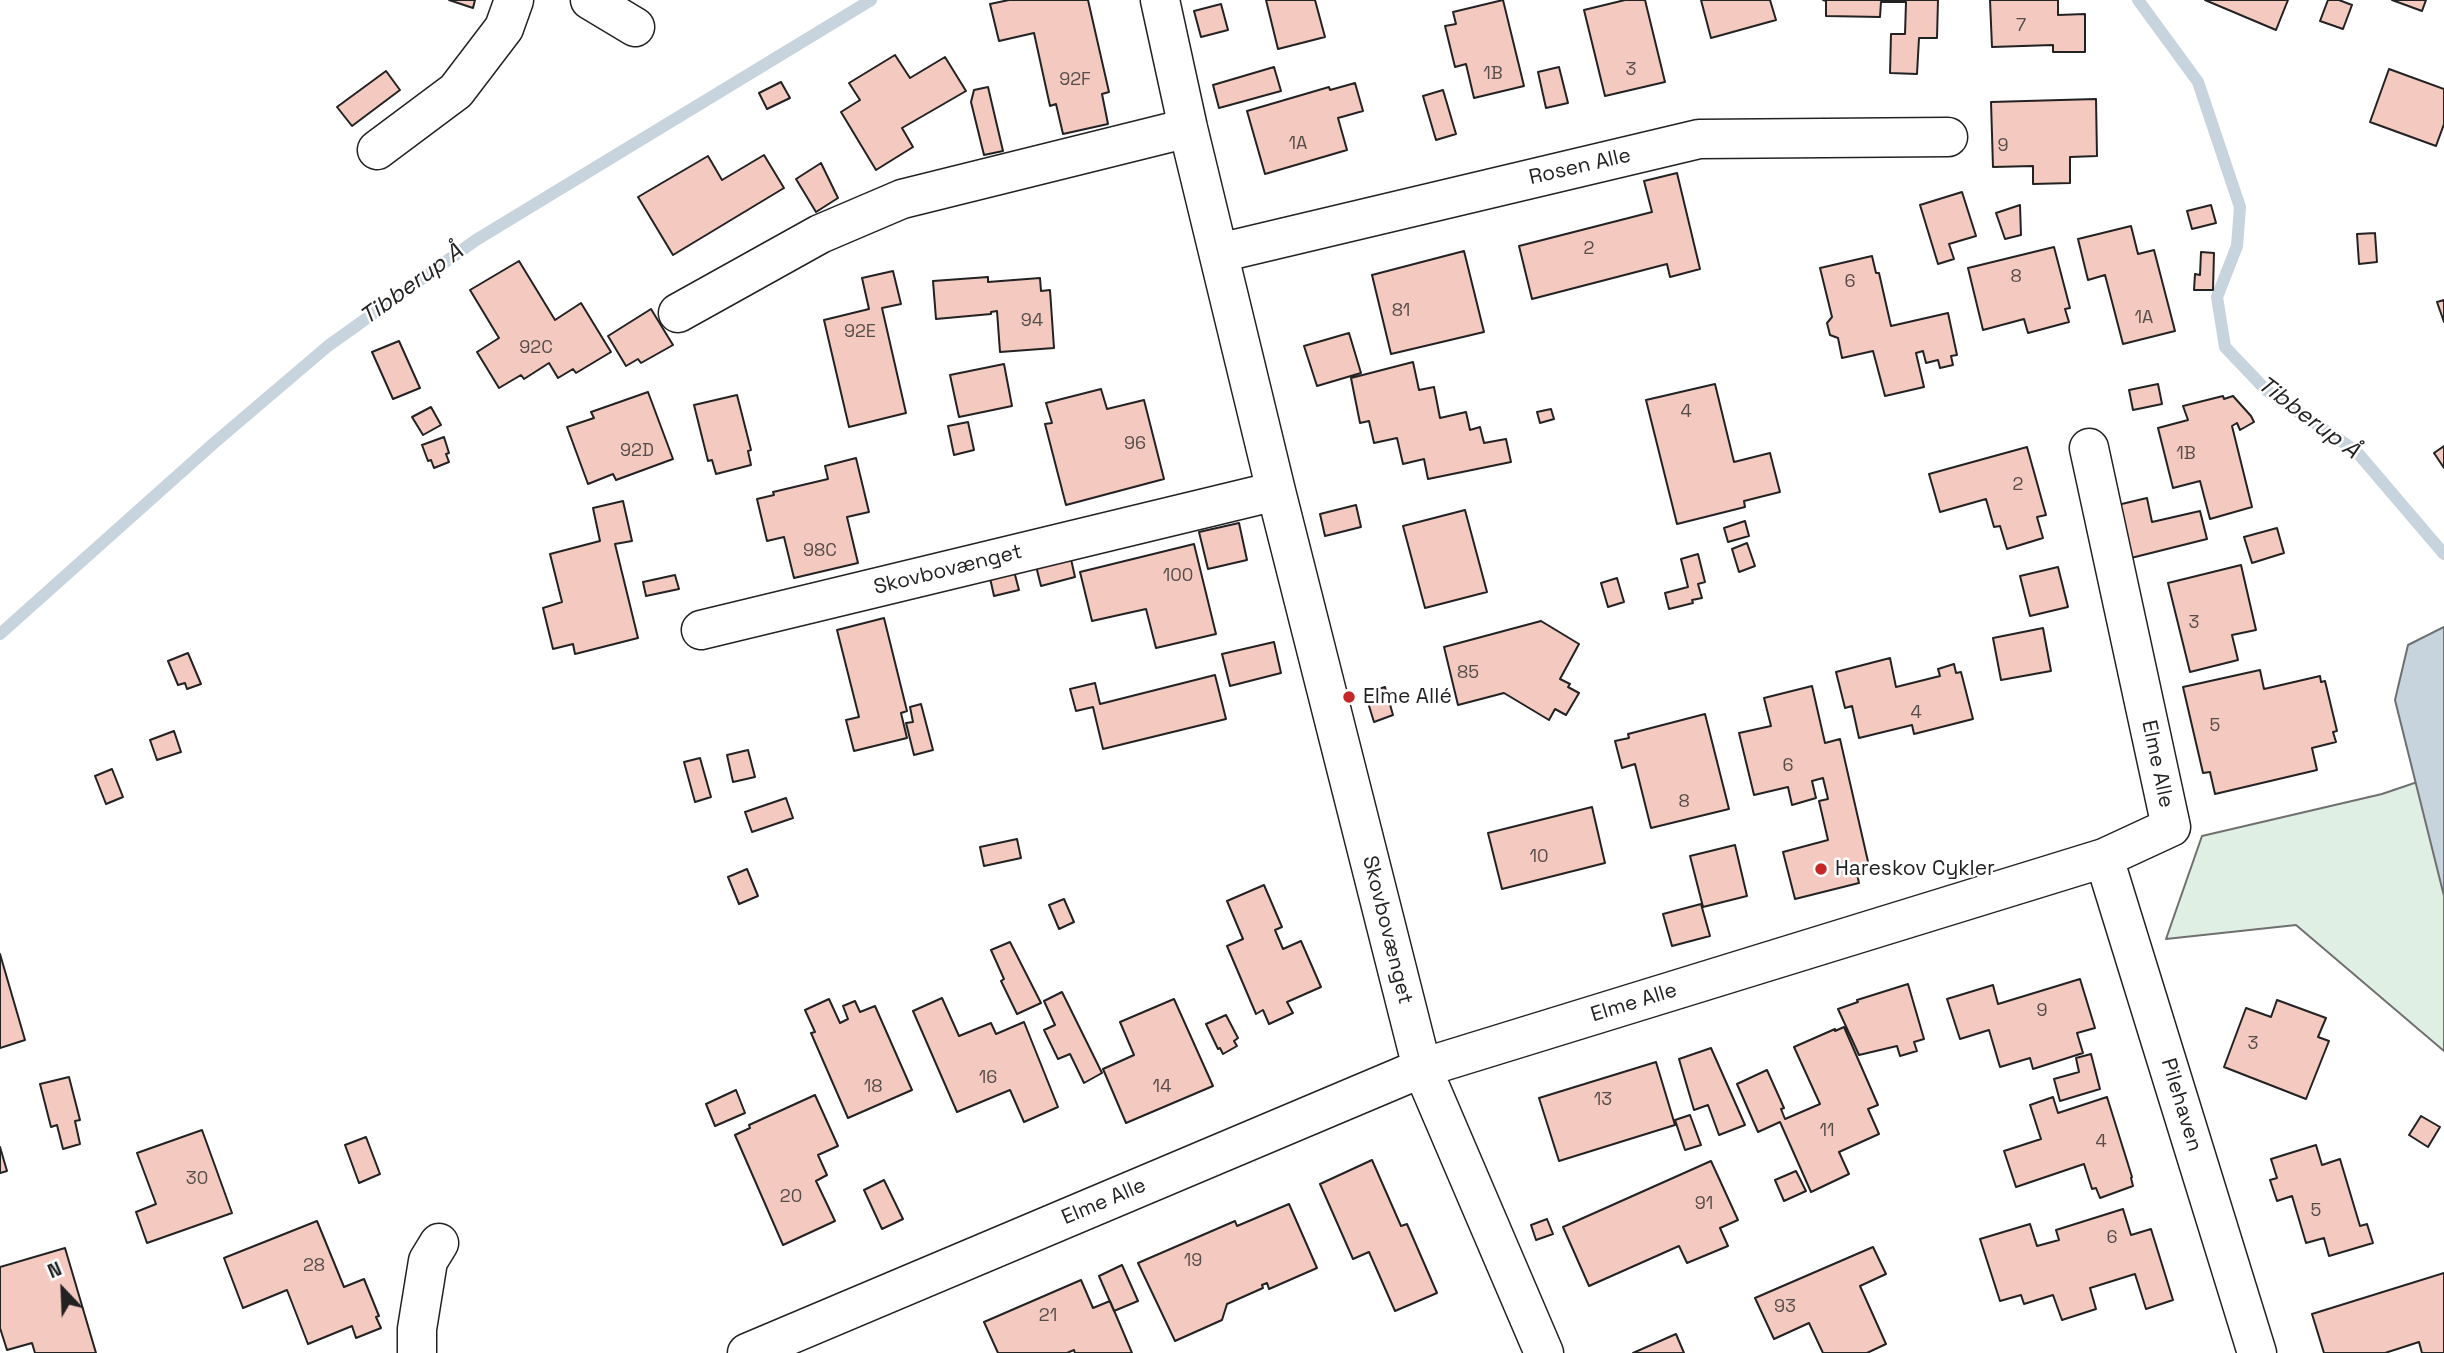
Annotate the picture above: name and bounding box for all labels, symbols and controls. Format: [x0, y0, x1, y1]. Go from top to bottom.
house number: 7 [2016, 15, 2026, 37]
house number: 3 [1626, 59, 1636, 81]
house number: 1B [1483, 63, 1503, 85]
house number: 92F [1059, 69, 1091, 91]
house number: 1A [1289, 133, 1307, 155]
house number: 9 [1997, 135, 2009, 157]
street label: Rosen Alle [1527, 143, 1633, 191]
house number: 2 [1584, 238, 1594, 260]
water label: Tibberup Å [355, 239, 469, 331]
house number: 8 [2010, 266, 2022, 288]
house number: 6 [1844, 271, 1856, 293]
house number: 81 [1392, 300, 1410, 322]
house number: 1A [2135, 307, 2153, 329]
house number: 94 [1021, 310, 1043, 332]
house number: 92E [844, 321, 876, 343]
house number: 92C [519, 337, 553, 359]
water label: Tibberup Å [2252, 371, 2364, 465]
house number: 4 [1680, 401, 1692, 423]
house number: 96 [1124, 433, 1146, 455]
house number: 92D [620, 440, 654, 462]
house number: 1B [2176, 443, 2196, 465]
house number: 2 [2013, 474, 2023, 496]
street label: Skovbovænget [871, 539, 1025, 601]
house number: 98C [803, 540, 837, 562]
house number: 100 [1163, 565, 1193, 587]
house number: 3 [2189, 612, 2199, 634]
house number: 85 [1457, 662, 1479, 684]
place label: Elme Allé [1363, 684, 1452, 710]
marker: Elme Allé [1341, 689, 1357, 705]
house number: 4 [1910, 702, 1922, 724]
house number: 5 [2210, 715, 2220, 737]
street label: Elme Alle [2135, 718, 2179, 810]
house number: 6 [1782, 755, 1794, 777]
house number: 8 [1678, 791, 1690, 813]
house number: 10 [1529, 846, 1549, 868]
street label: Skovbovænget [1356, 853, 1418, 1007]
place label: Hareskov Cykler [1835, 856, 1995, 882]
marker: Hareskov Cykler [1813, 861, 1829, 877]
street label: Elme Alle [1588, 978, 1680, 1028]
house number: 9 [2036, 1000, 2048, 1022]
house number: 3 [2248, 1033, 2258, 1055]
street label: Pilehaven [2155, 1055, 2207, 1155]
house number: 16 [979, 1067, 997, 1089]
house number: 18 [864, 1076, 882, 1098]
house number: 14 [1153, 1076, 1171, 1098]
house number: 13 [1594, 1089, 1612, 1111]
house number: 11 [1819, 1120, 1835, 1142]
house number: 4 [2095, 1131, 2107, 1153]
house number: 30 [186, 1168, 208, 1190]
street label: Elme Alle [1058, 1173, 1150, 1231]
house number: 20 [780, 1186, 802, 1208]
house number: 91 [1695, 1193, 1713, 1215]
house number: 5 [2311, 1200, 2321, 1222]
house number: 6 [2106, 1227, 2118, 1249]
house number: 19 [1184, 1250, 1202, 1272]
north arrow [28, 1255, 98, 1325]
house number: 28 [303, 1255, 325, 1277]
text: N [44, 1256, 65, 1284]
house number: 93 [1774, 1296, 1796, 1318]
house number: 21 [1039, 1305, 1057, 1327]

